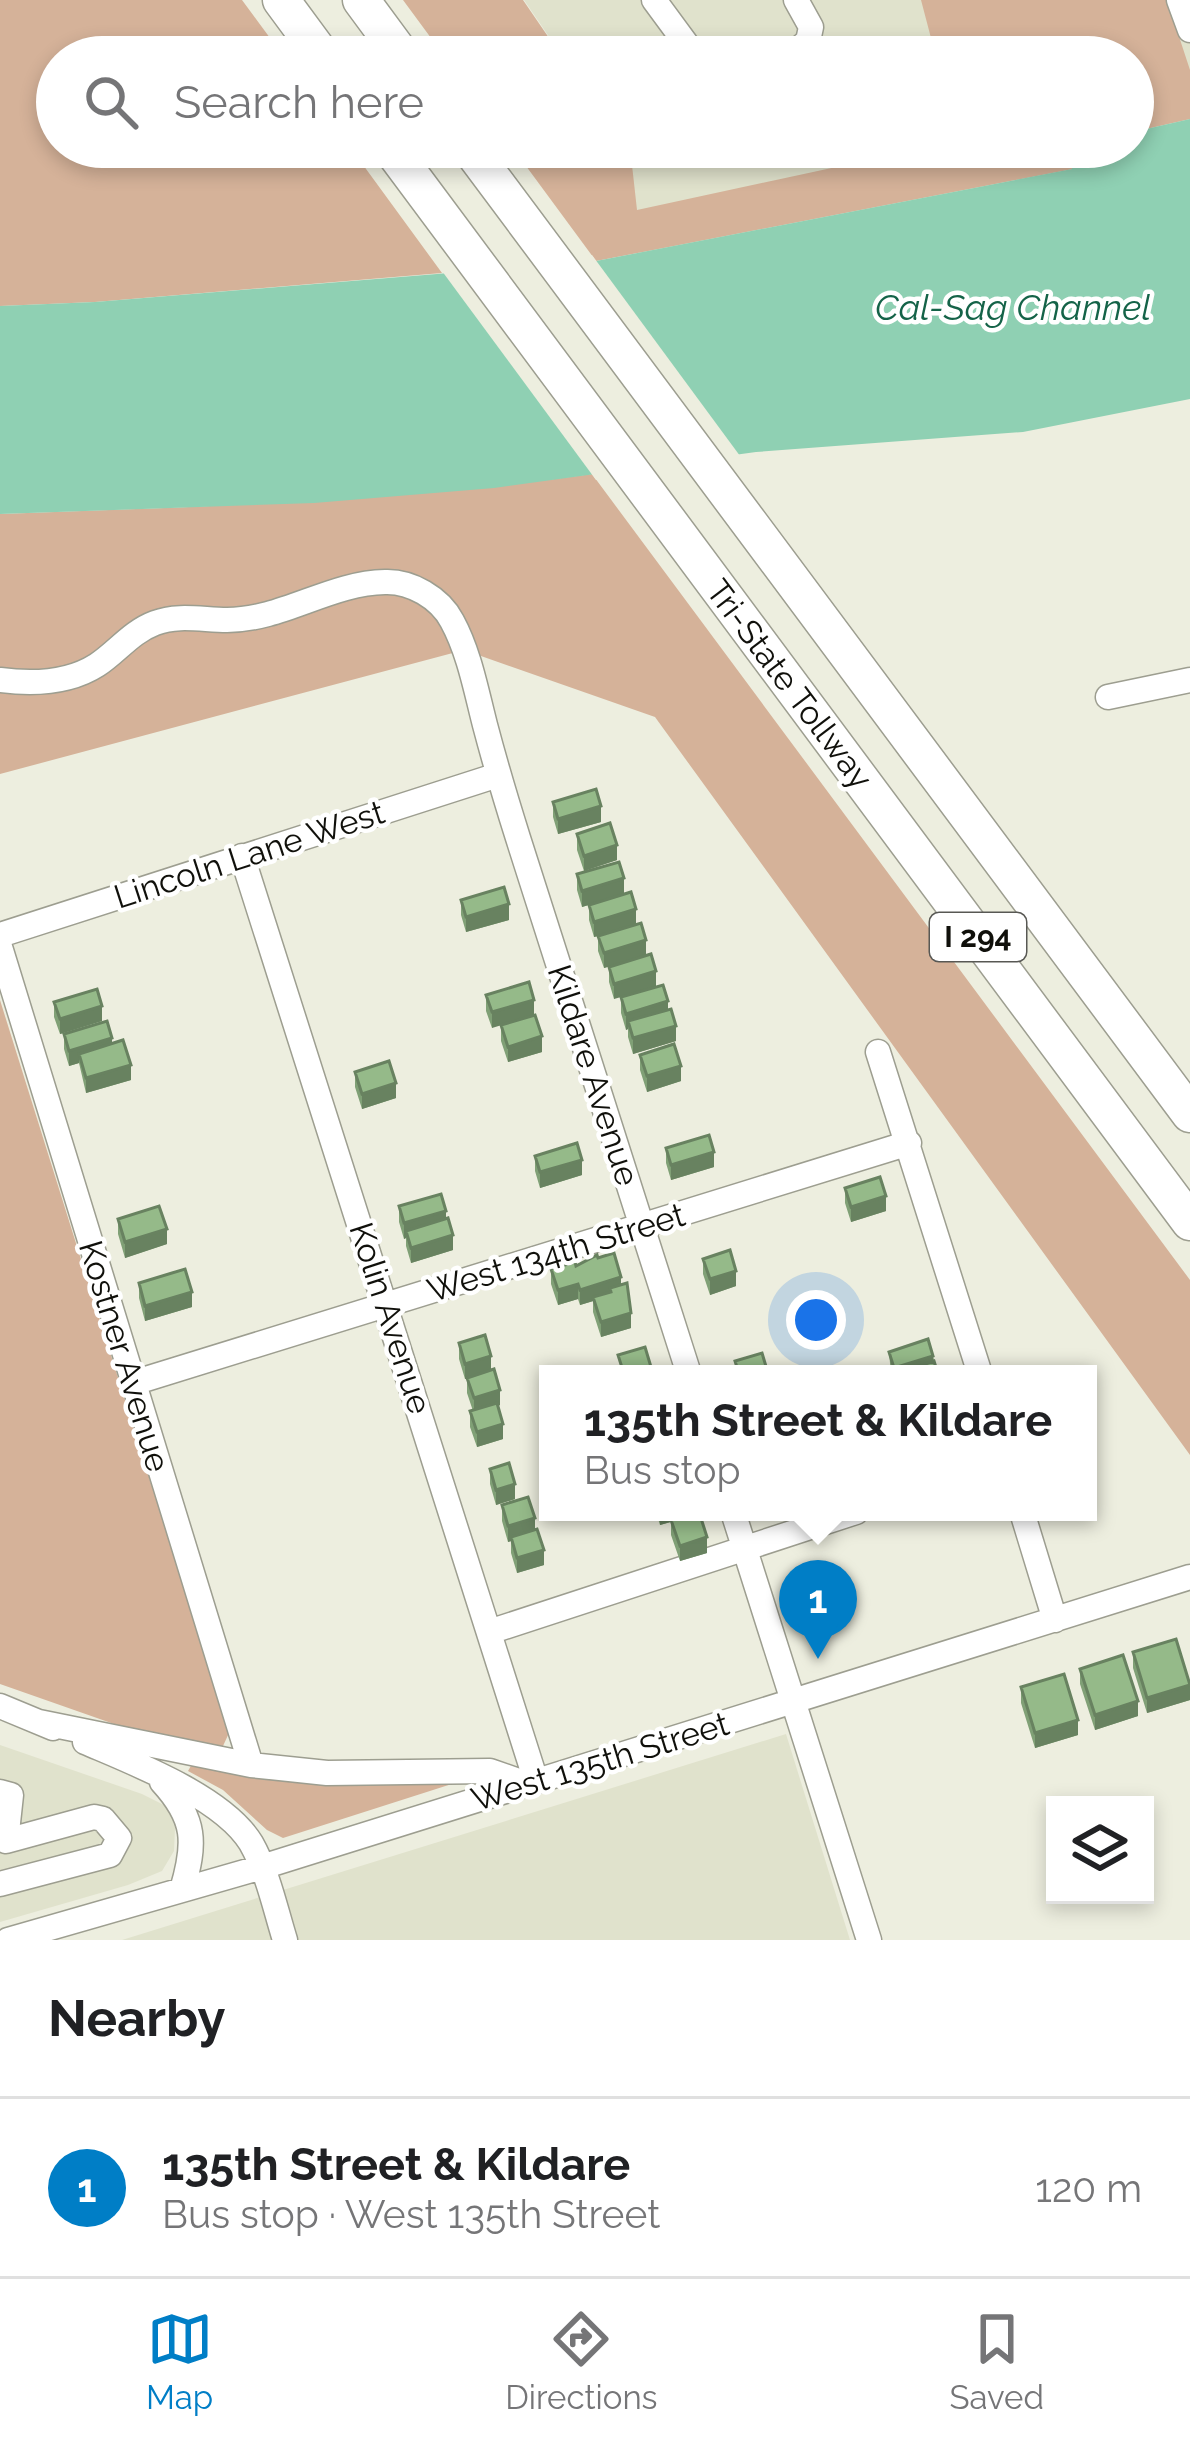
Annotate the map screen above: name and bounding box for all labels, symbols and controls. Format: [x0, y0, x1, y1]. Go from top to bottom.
search box [36, 36, 1154, 168]
icon: search [78, 69, 144, 135]
text: Search here [174, 76, 424, 129]
water label: Cal-Sag Channel [875, 286, 1151, 328]
street label: Tri-State Tollway [698, 572, 881, 796]
street label: Lincoln Lane West [109, 792, 389, 917]
road number: I 294 [930, 913, 1026, 961]
street label: Kildare Avenue [540, 960, 648, 1190]
street label: West 134th Street [423, 1195, 690, 1310]
street label: Kolin Avenue [341, 1218, 440, 1419]
street label: Kostner Avenue [71, 1236, 178, 1476]
your location [786, 1290, 846, 1350]
popup [539, 1365, 1097, 1521]
text: 135th Street & Kildare [584, 1394, 1052, 1447]
text: Bus stop [584, 1447, 741, 1493]
pin: 1 [779, 1560, 857, 1659]
street label: West 135th Street [467, 1704, 734, 1819]
map controls [1046, 1796, 1154, 1904]
button: layers [1046, 1796, 1154, 1904]
text: Nearby [48, 1988, 225, 2048]
text: 135th Street & Kildare [162, 2138, 630, 2191]
text: 1 [77, 2165, 97, 2211]
text: 120 m [1035, 2165, 1142, 2211]
text: Bus stop · West 135th Street [162, 2191, 660, 2237]
tab: Map [146, 2306, 213, 2417]
tab: Directions [505, 2306, 658, 2417]
tab: Saved [950, 2306, 1044, 2417]

